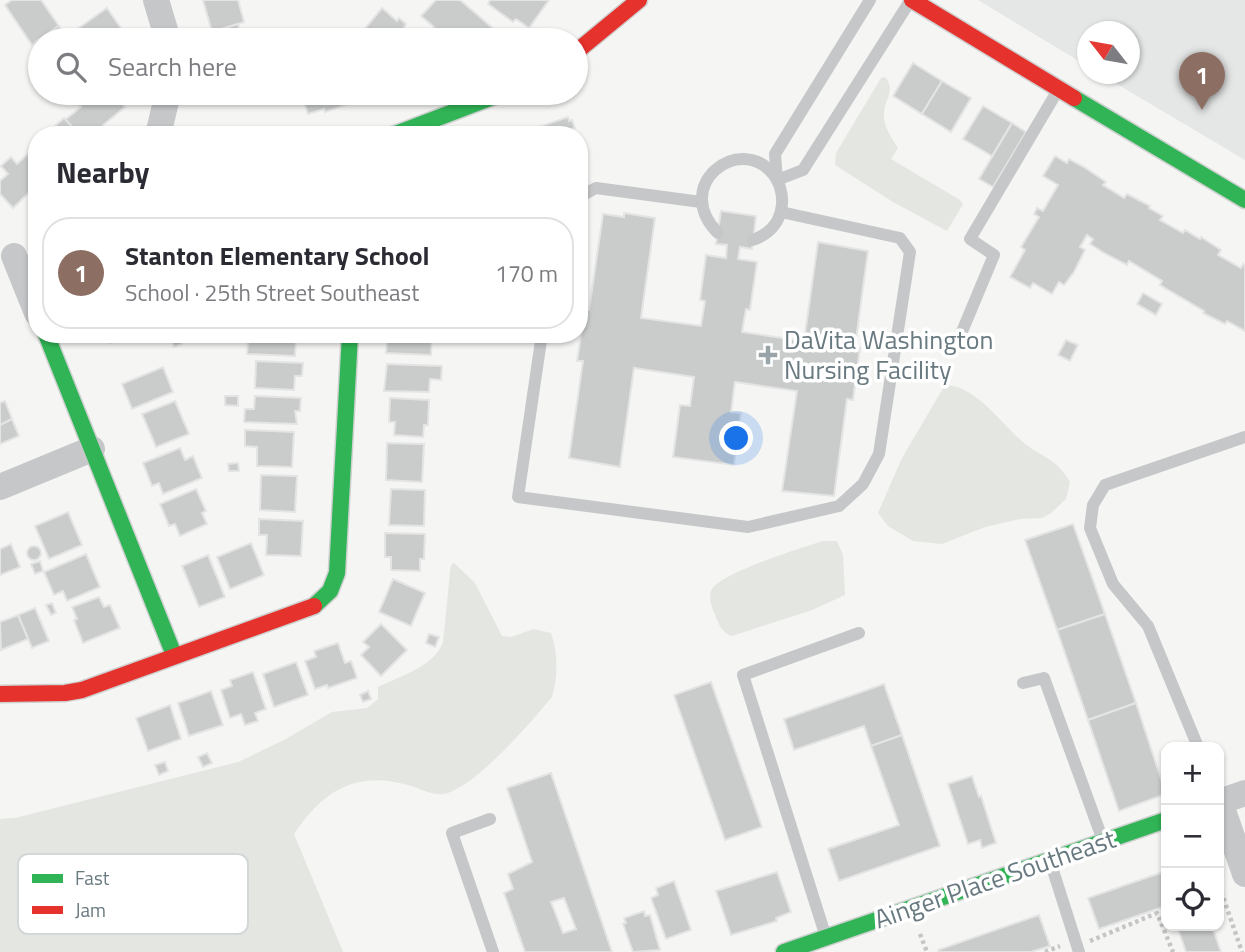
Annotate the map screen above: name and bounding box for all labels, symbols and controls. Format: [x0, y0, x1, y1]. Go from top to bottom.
north arrow [1077, 21, 1140, 84]
search box [28, 28, 588, 105]
text: Search here [108, 47, 237, 86]
icon: search [52, 48, 90, 86]
pin: 1 [1179, 52, 1225, 110]
text: Nearby [56, 149, 149, 195]
text: Stanton Elementary School [125, 236, 430, 275]
text: 1 [75, 256, 87, 291]
text: 170 m [495, 256, 558, 291]
text: School · 25th Street Southeast [125, 275, 419, 310]
place label: DaVita Washington Nursing Facility [784, 320, 993, 389]
marker: DaVita Washington Nursing Facility [758, 345, 778, 365]
your location [719, 421, 753, 455]
map controls [1161, 742, 1224, 931]
button: + [1161, 742, 1224, 805]
button: − [1161, 805, 1224, 868]
street label: Ainger Place Southeast [869, 819, 1121, 938]
legend [18, 854, 248, 934]
text: Fast [75, 863, 110, 892]
button: locate [1161, 868, 1224, 931]
text: Jam [75, 895, 106, 924]

